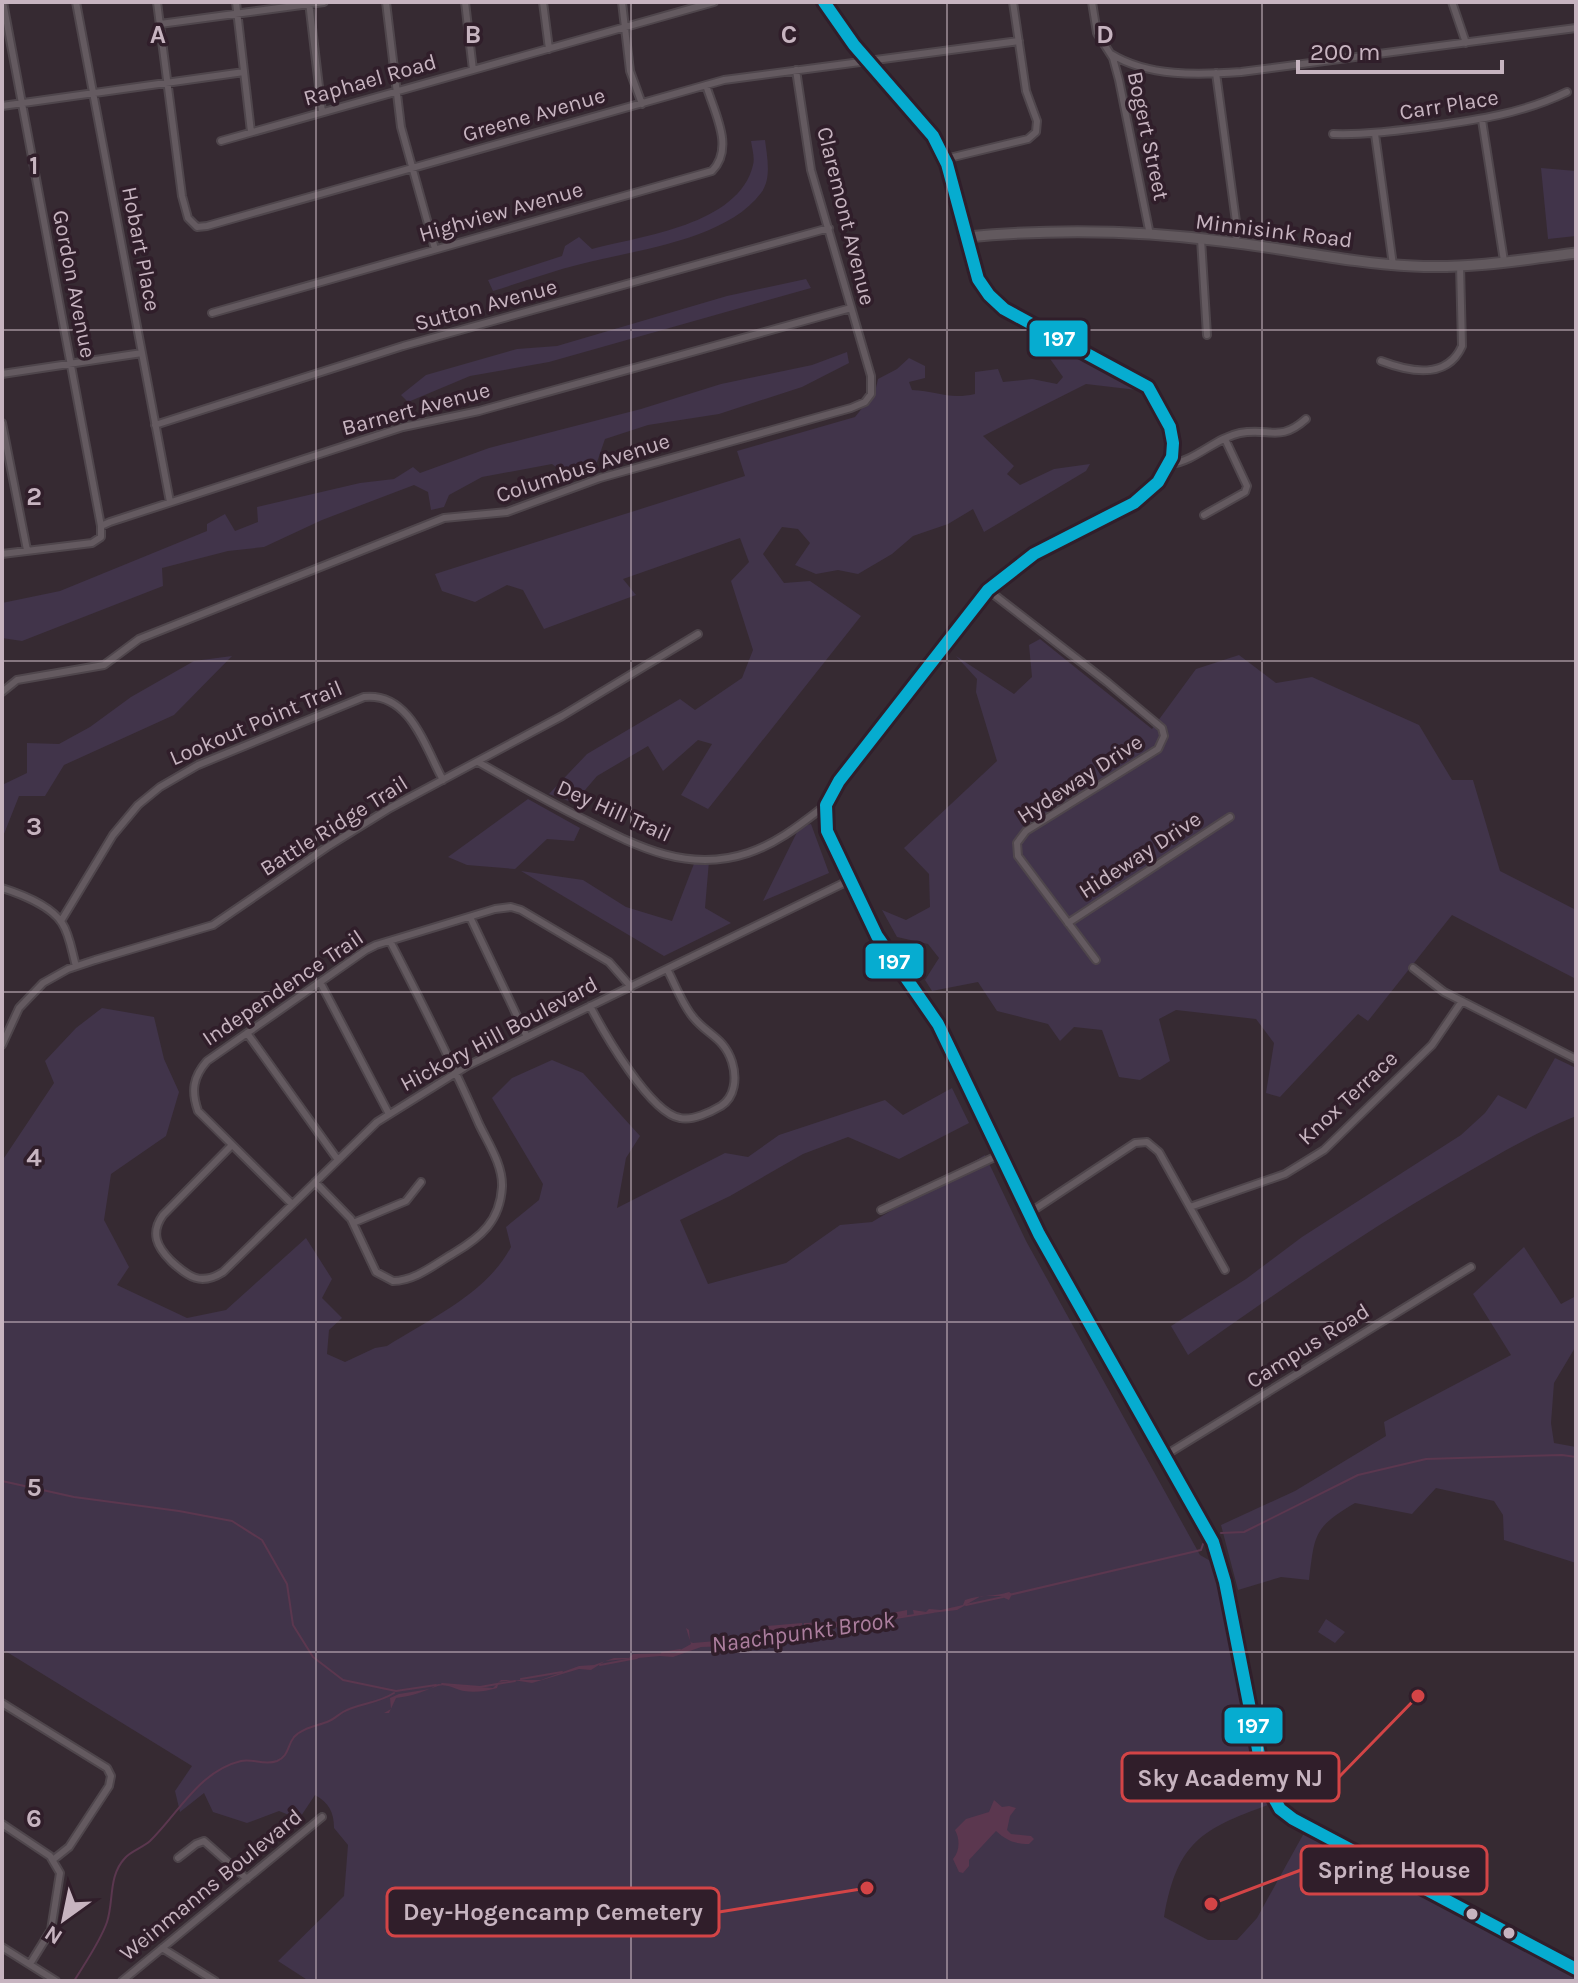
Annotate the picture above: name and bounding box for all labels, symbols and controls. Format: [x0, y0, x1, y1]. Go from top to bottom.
text: A [150, 19, 166, 50]
text: B [465, 19, 481, 50]
text: C [781, 19, 797, 50]
text: D [1096, 19, 1114, 50]
scale bar [1298, 24, 1502, 74]
text: 200 m [1310, 38, 1381, 66]
street label: Raphael Road [300, 49, 440, 111]
street label: Bogert Street [1122, 69, 1174, 203]
street label: Greene Avenue [460, 82, 608, 148]
street label: Carr Place [1398, 84, 1500, 126]
street label: Claremont Avenue [811, 124, 881, 308]
text: 1 [29, 150, 39, 181]
street label: Highview Avenue [416, 176, 586, 248]
street label: Hobart Place [116, 184, 166, 314]
street label: Gordon Avenue [47, 208, 101, 360]
street label: Minnisink Road [1194, 208, 1354, 254]
street label: Sutton Avenue [412, 274, 560, 336]
line badge: 197 [1028, 319, 1089, 358]
text: 197 [1043, 326, 1075, 352]
street label: Barnert Avenue [339, 377, 493, 441]
street label: Columbus Avenue [493, 428, 673, 508]
text: 2 [26, 481, 42, 512]
street label: Lookout Point Trail [166, 675, 346, 771]
street label: Hydeway Drive [1012, 729, 1148, 829]
street label: Battle Ridge Trail [255, 770, 413, 882]
street label: Dey Hill Trail [553, 774, 675, 848]
street label: Hideway Drive [1074, 806, 1206, 904]
text: 3 [26, 811, 42, 842]
street label: Independence Trail [197, 924, 369, 1052]
line badge: 197 [864, 942, 925, 980]
text: 197 [878, 949, 910, 975]
street label: Hickory Hill Boulevard [396, 971, 602, 1097]
street label: Knox Terrace [1293, 1045, 1403, 1151]
text: 4 [26, 1142, 42, 1173]
street label: Campus Road [1242, 1298, 1374, 1394]
text: 5 [26, 1472, 42, 1503]
water label: Naachpunkt Brook [709, 1605, 897, 1659]
line badge: 197 [1223, 1706, 1284, 1745]
text: 197 [1237, 1713, 1269, 1739]
callout: Sky Academy NJ [1122, 1753, 1339, 1801]
text: Sky Academy NJ [1137, 1764, 1323, 1792]
text: 6 [26, 1803, 42, 1834]
street label: Weinmanns Boulevard [115, 1804, 307, 1966]
callout: Spring House [1301, 1846, 1487, 1894]
text: Spring House [1317, 1856, 1471, 1884]
north arrow [24, 1879, 104, 1959]
callout: Dey-Hogencamp Cemetery [387, 1888, 719, 1936]
text: Dey-Hogencamp Cemetery [403, 1898, 703, 1926]
unlabelled marker [1464, 1906, 1480, 1922]
text: N [40, 1920, 67, 1950]
unlabelled marker [1501, 1925, 1517, 1941]

